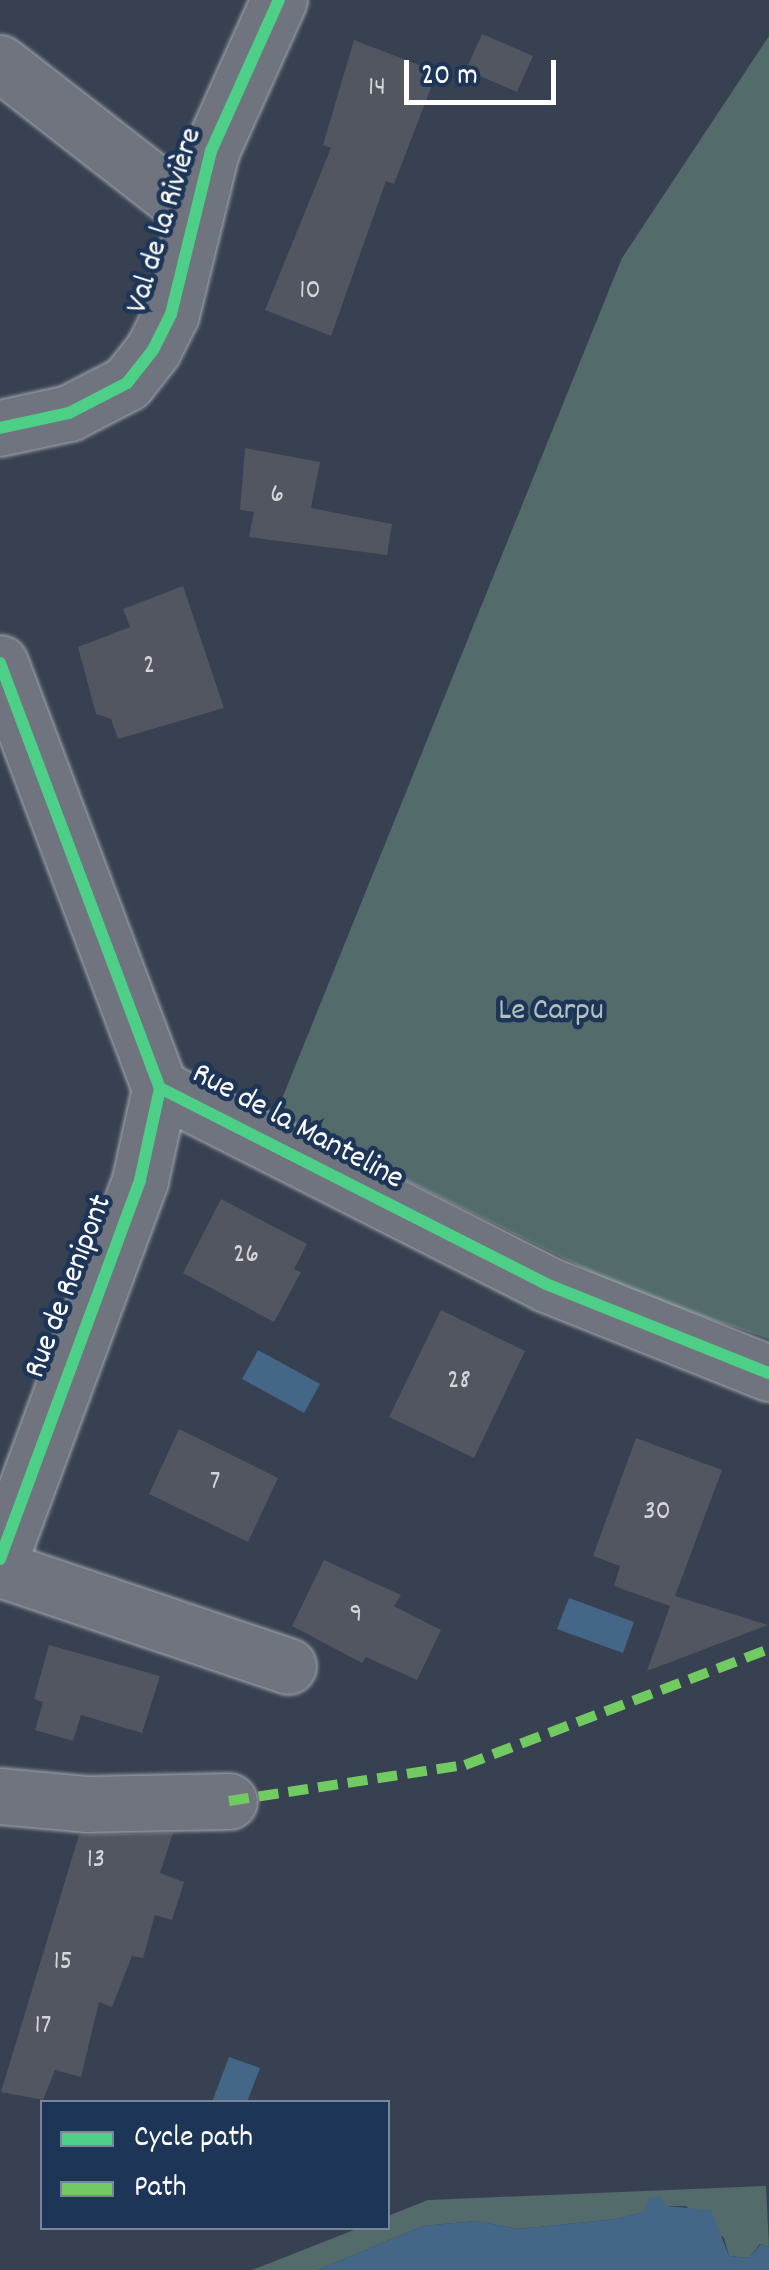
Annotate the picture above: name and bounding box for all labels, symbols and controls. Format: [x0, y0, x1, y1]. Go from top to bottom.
scale bar [409, 40, 562, 102]
text: 20 m [421, 56, 478, 99]
house number: 14 [368, 72, 386, 106]
street label: Val de la Rivière [120, 124, 212, 318]
house number: 10 [299, 275, 321, 309]
house number: 6 [270, 479, 284, 513]
house number: 2 [143, 650, 155, 684]
park label: Le Carpu [498, 993, 604, 1031]
street label: Rue de la Manteline [185, 1056, 409, 1200]
street label: Rue de Renipont [17, 1190, 123, 1384]
house number: 26 [233, 1239, 259, 1273]
house number: 28 [447, 1365, 471, 1399]
house number: 7 [210, 1466, 220, 1500]
house number: 30 [643, 1496, 671, 1530]
house number: 9 [350, 1599, 362, 1633]
house number: 13 [87, 1844, 105, 1878]
house number: 15 [53, 1946, 73, 1980]
house number: 17 [35, 2010, 51, 2044]
legend [40, 2100, 390, 2230]
text: Cycle path [134, 2118, 253, 2161]
text: Path [134, 2168, 187, 2211]

